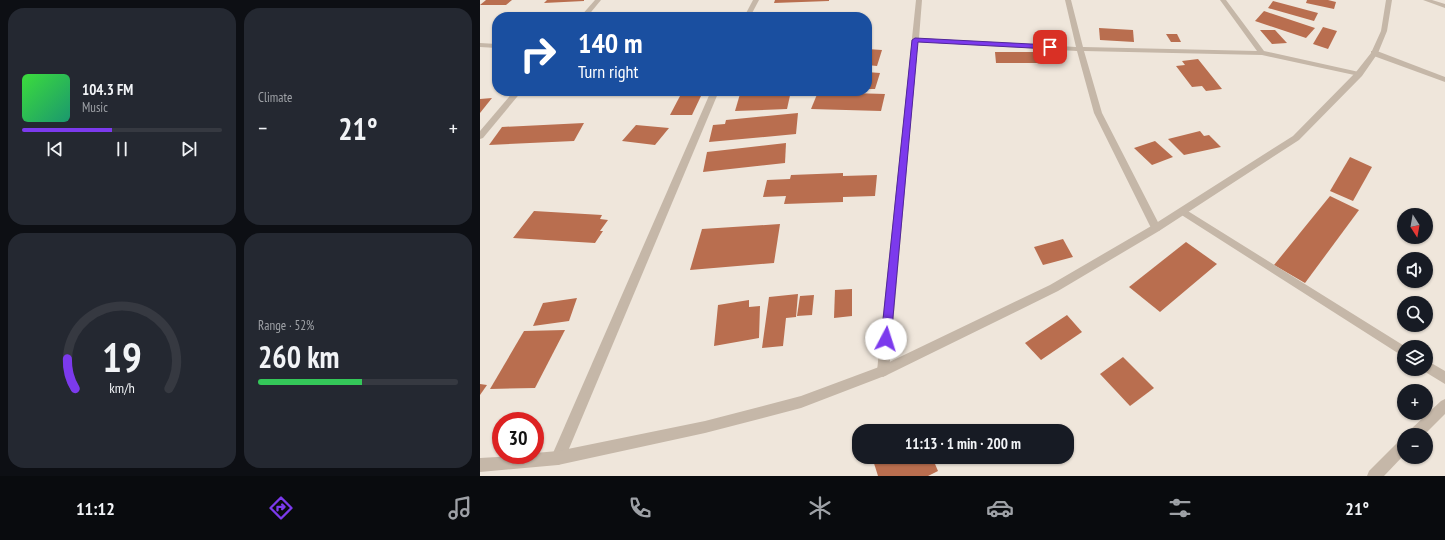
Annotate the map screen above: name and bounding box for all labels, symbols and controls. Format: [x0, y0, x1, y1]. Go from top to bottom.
text: 140 m [578, 24, 642, 61]
icon: right [512, 28, 564, 80]
pin [1033, 30, 1067, 64]
icon: arrive [1039, 36, 1061, 58]
text: Turn right [578, 60, 638, 83]
text: 104.3 FM [82, 80, 133, 99]
text: Climate [258, 89, 292, 106]
text: Music [82, 99, 108, 116]
text: 21° [338, 109, 378, 148]
text: − [258, 114, 267, 142]
text: + [449, 114, 458, 142]
icon: previous [44, 138, 66, 160]
icon: pause [111, 138, 133, 160]
icon: next [178, 138, 200, 160]
north arrow [1397, 208, 1433, 244]
map controls [1397, 208, 1433, 464]
button: sound [1397, 252, 1433, 288]
button: search [1397, 296, 1433, 332]
text: Range · 52% [258, 317, 314, 334]
position arrow [865, 318, 907, 360]
text: 19 [102, 329, 142, 382]
text: 260 km [258, 337, 339, 376]
button: layers [1397, 340, 1433, 376]
text: km/h [109, 377, 135, 396]
button: + [1397, 384, 1433, 420]
speed limit sign: 30 [492, 412, 544, 464]
button: − [1397, 428, 1433, 464]
text: 11:13 · 1 min · 200 m [905, 434, 1021, 453]
icon: directions [267, 494, 295, 522]
icon: music [446, 494, 474, 522]
icon: phone [626, 494, 654, 522]
icon: climate [806, 494, 834, 522]
icon: car [986, 494, 1014, 522]
icon: filters [1166, 494, 1194, 522]
text: 11:12 [76, 497, 115, 520]
text: 21° [1345, 497, 1369, 520]

